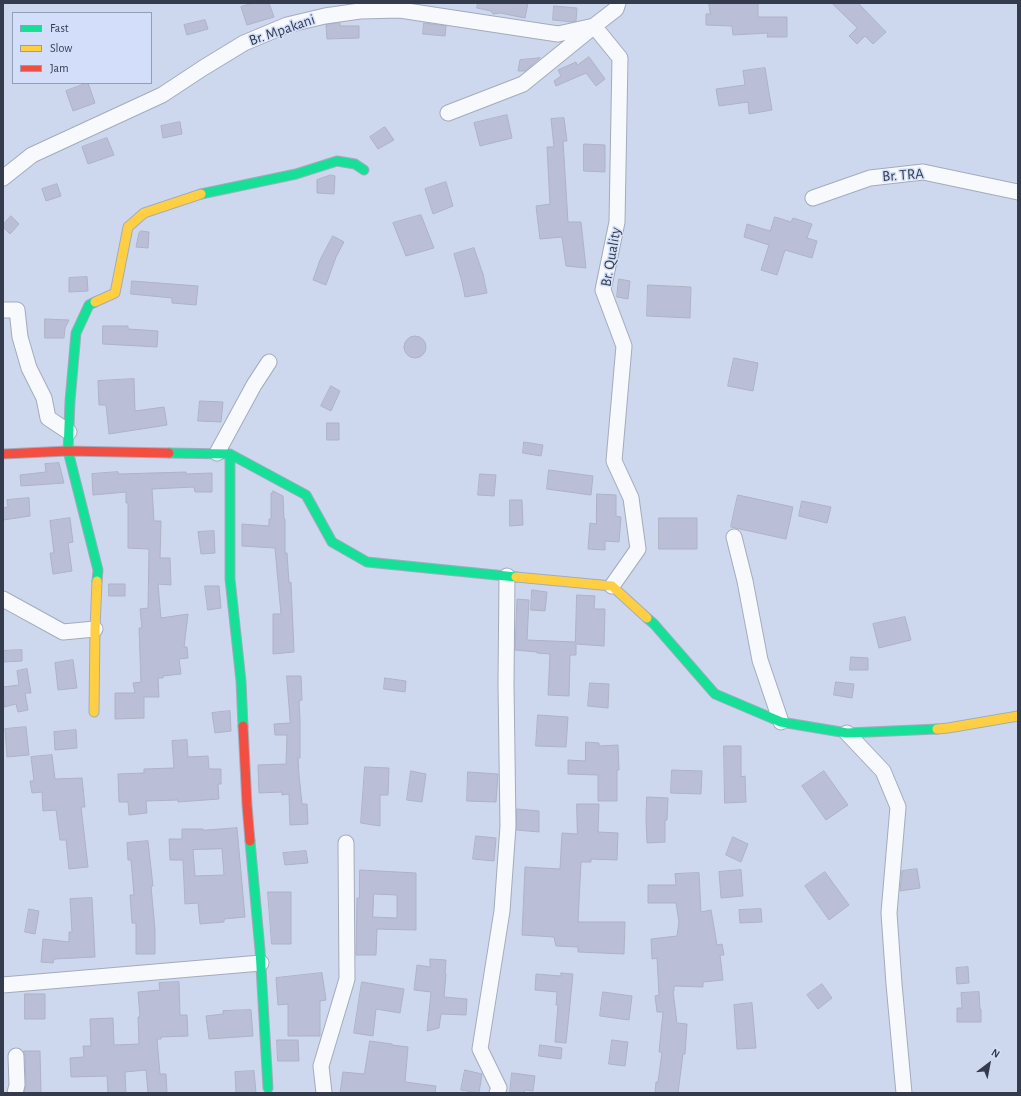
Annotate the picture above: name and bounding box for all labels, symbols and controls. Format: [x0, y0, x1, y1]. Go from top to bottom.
street label: Br. Mpakani [247, 10, 317, 50]
legend [12, 12, 152, 84]
text: Fast [50, 22, 69, 34]
text: Slow [50, 42, 72, 54]
text: Jam [50, 62, 69, 74]
street label: Br. TRA [882, 165, 924, 185]
street label: Br. Quality [597, 226, 625, 288]
north arrow [969, 1044, 1009, 1084]
text: N [989, 1047, 1002, 1060]

